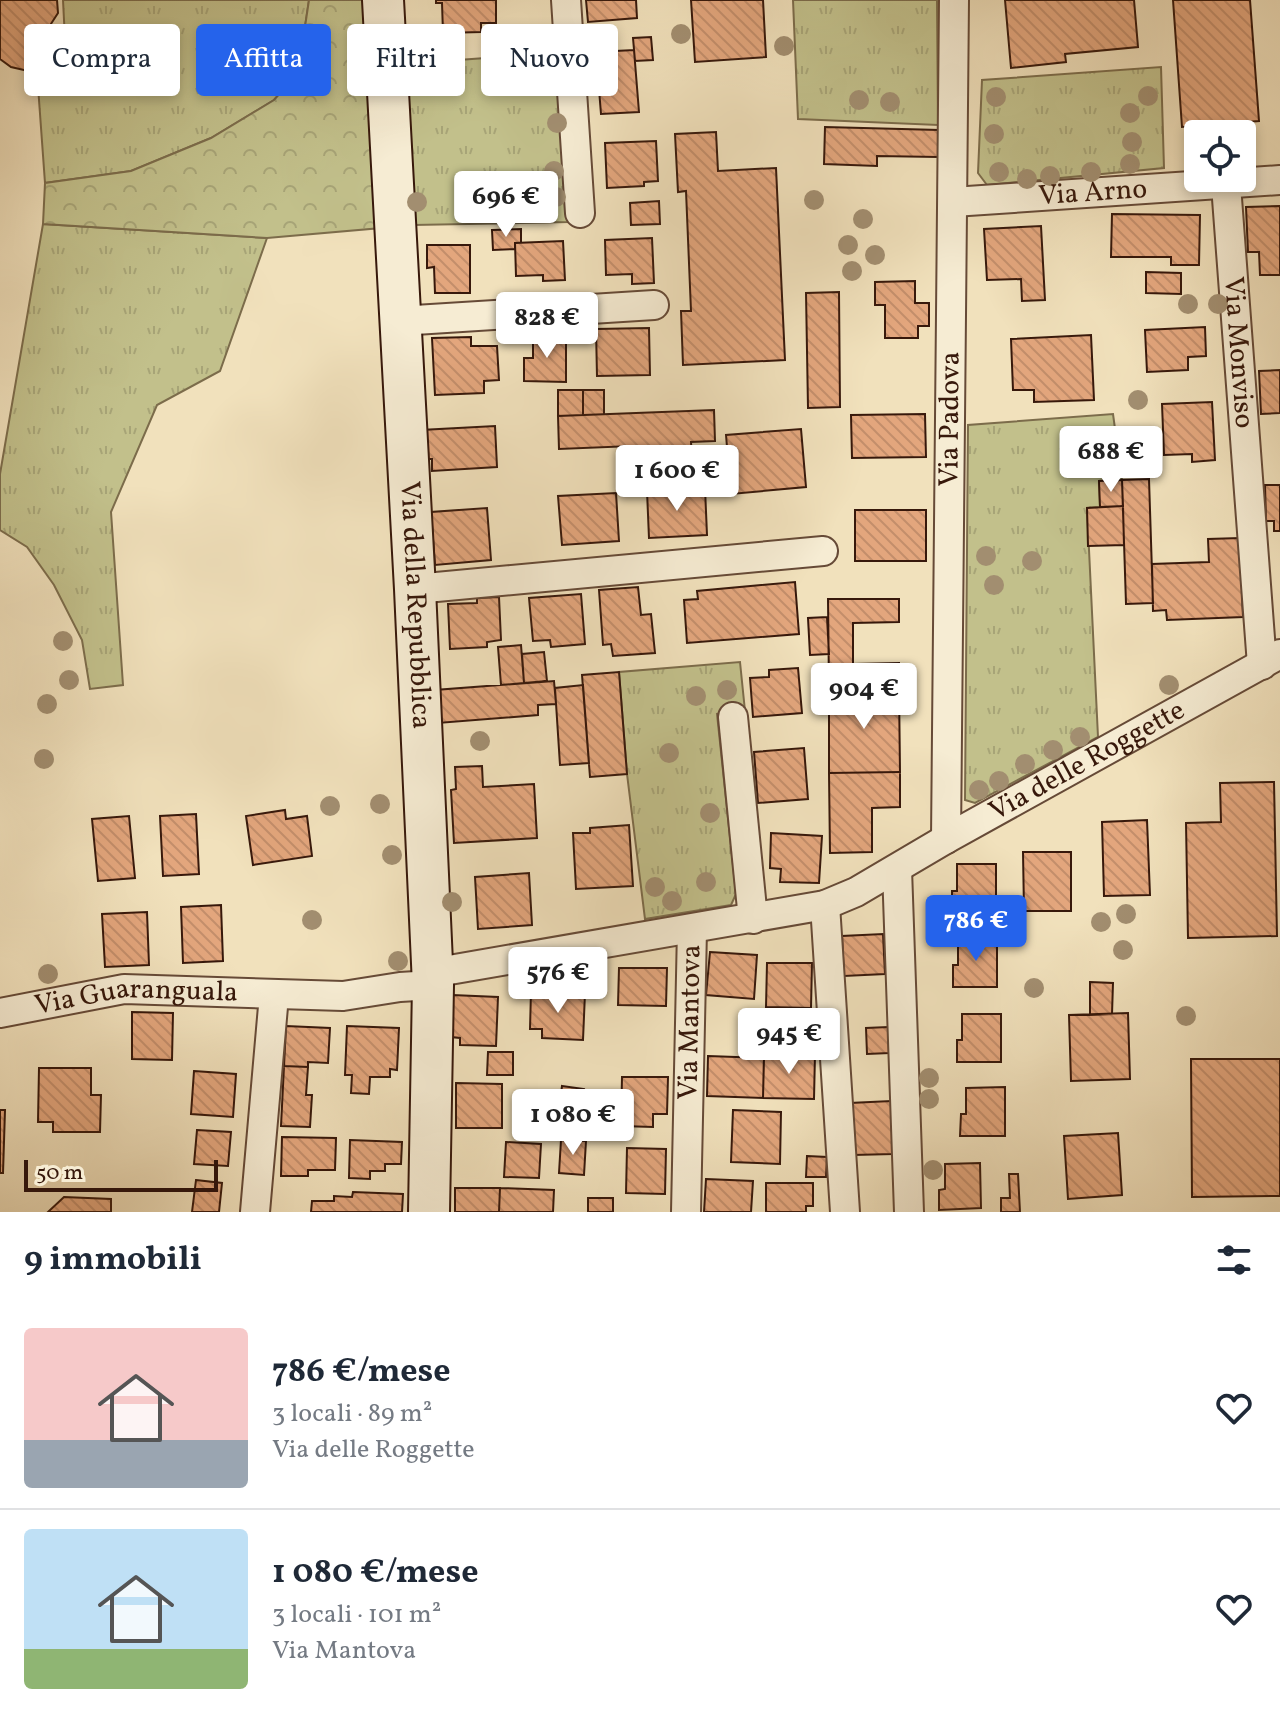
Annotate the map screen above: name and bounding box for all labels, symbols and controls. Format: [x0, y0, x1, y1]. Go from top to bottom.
chip: Compra [24, 24, 180, 96]
chip: Affitta [196, 24, 331, 96]
chip: Filtri [347, 24, 465, 96]
chip: Nuovo [481, 24, 618, 96]
map controls [1184, 120, 1256, 192]
button: locate [1184, 120, 1256, 192]
street label: Via Arno [1037, 169, 1148, 216]
pin: 696 € [450, 171, 562, 239]
text: 696 € [472, 179, 540, 215]
street label: Via Monviso [1213, 275, 1264, 430]
pin: 828 € [491, 292, 603, 360]
text: 828 € [514, 300, 580, 336]
street label: Via Padova [930, 351, 970, 487]
pin: 688 € [1055, 426, 1167, 494]
text: 688 € [1078, 434, 1144, 470]
pin: 1 600 € [603, 445, 751, 513]
text: 1 600 € [634, 453, 720, 489]
street label: Via della Repubblica [390, 480, 441, 730]
pin: 904 € [808, 663, 920, 731]
text: 904 € [829, 671, 899, 707]
street label: Via delle Roggette [982, 691, 1192, 831]
pin: 786 € [920, 895, 1032, 963]
text: 786 € [944, 903, 1008, 939]
street label: Via Mantova [669, 944, 711, 1100]
pin: 576 € [502, 947, 614, 1015]
text: 576 € [526, 955, 590, 991]
street label: Via Guaranguala [31, 969, 239, 1025]
pin: 945 € [733, 1008, 845, 1076]
text: 945 € [756, 1016, 822, 1052]
pin: 1 080 € [499, 1089, 647, 1157]
text: 1 080 € [530, 1097, 616, 1133]
scale bar [24, 1156, 218, 1192]
text: 50 m [36, 1158, 83, 1189]
text: 9 immobili [24, 1237, 202, 1284]
icon: filters [1212, 1238, 1256, 1282]
text: 786 €/mese [272, 1349, 451, 1396]
icon: home [88, 1360, 184, 1456]
icon: heart [1212, 1386, 1256, 1430]
text: 3 locali · 89 m² [272, 1396, 432, 1432]
text: Via delle Roggette [272, 1432, 475, 1468]
text: 1 080 €/mese [272, 1550, 479, 1597]
icon: home [88, 1561, 184, 1657]
icon: heart [1212, 1587, 1256, 1631]
text: 3 locali · 101 m² [272, 1597, 441, 1633]
text: Via Mantova [272, 1633, 416, 1669]

